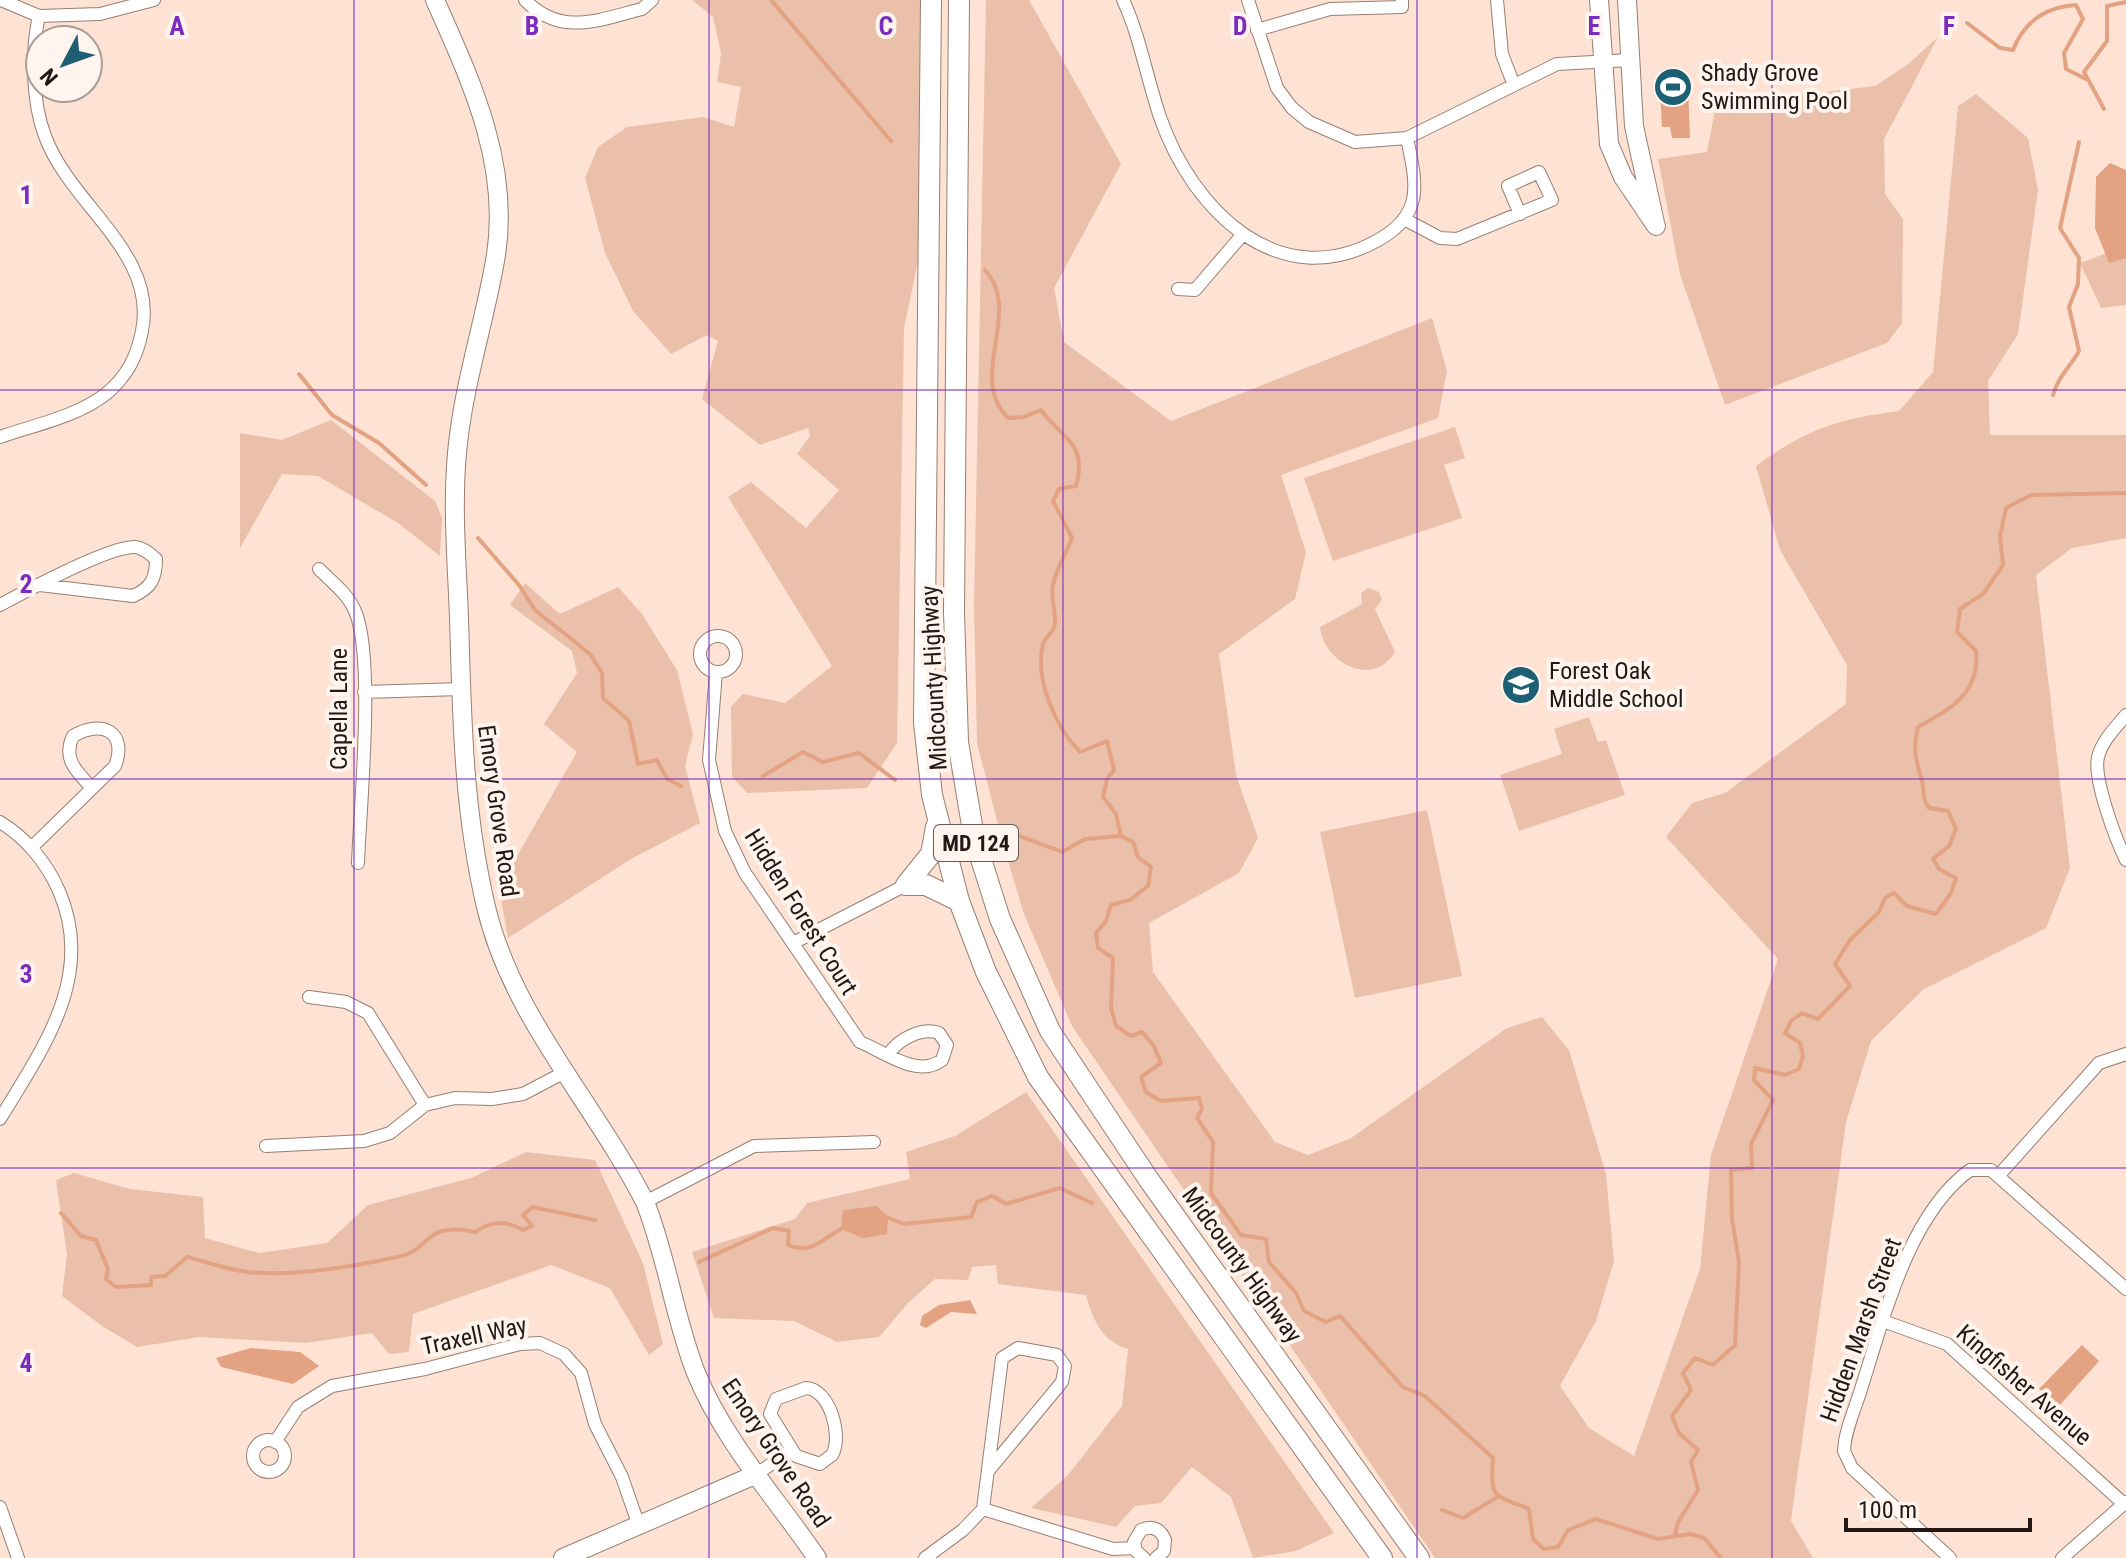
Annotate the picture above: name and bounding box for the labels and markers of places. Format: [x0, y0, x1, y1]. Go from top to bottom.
place label: Shady Grove Swimming Pool [1701, 59, 1848, 115]
sports icon: Shady Grove Swimming Pool [1652, 66, 1694, 108]
place label: Forest Oak Middle School [1549, 657, 1683, 713]
school or university icon: Forest Oak Middle School [1500, 664, 1542, 706]

